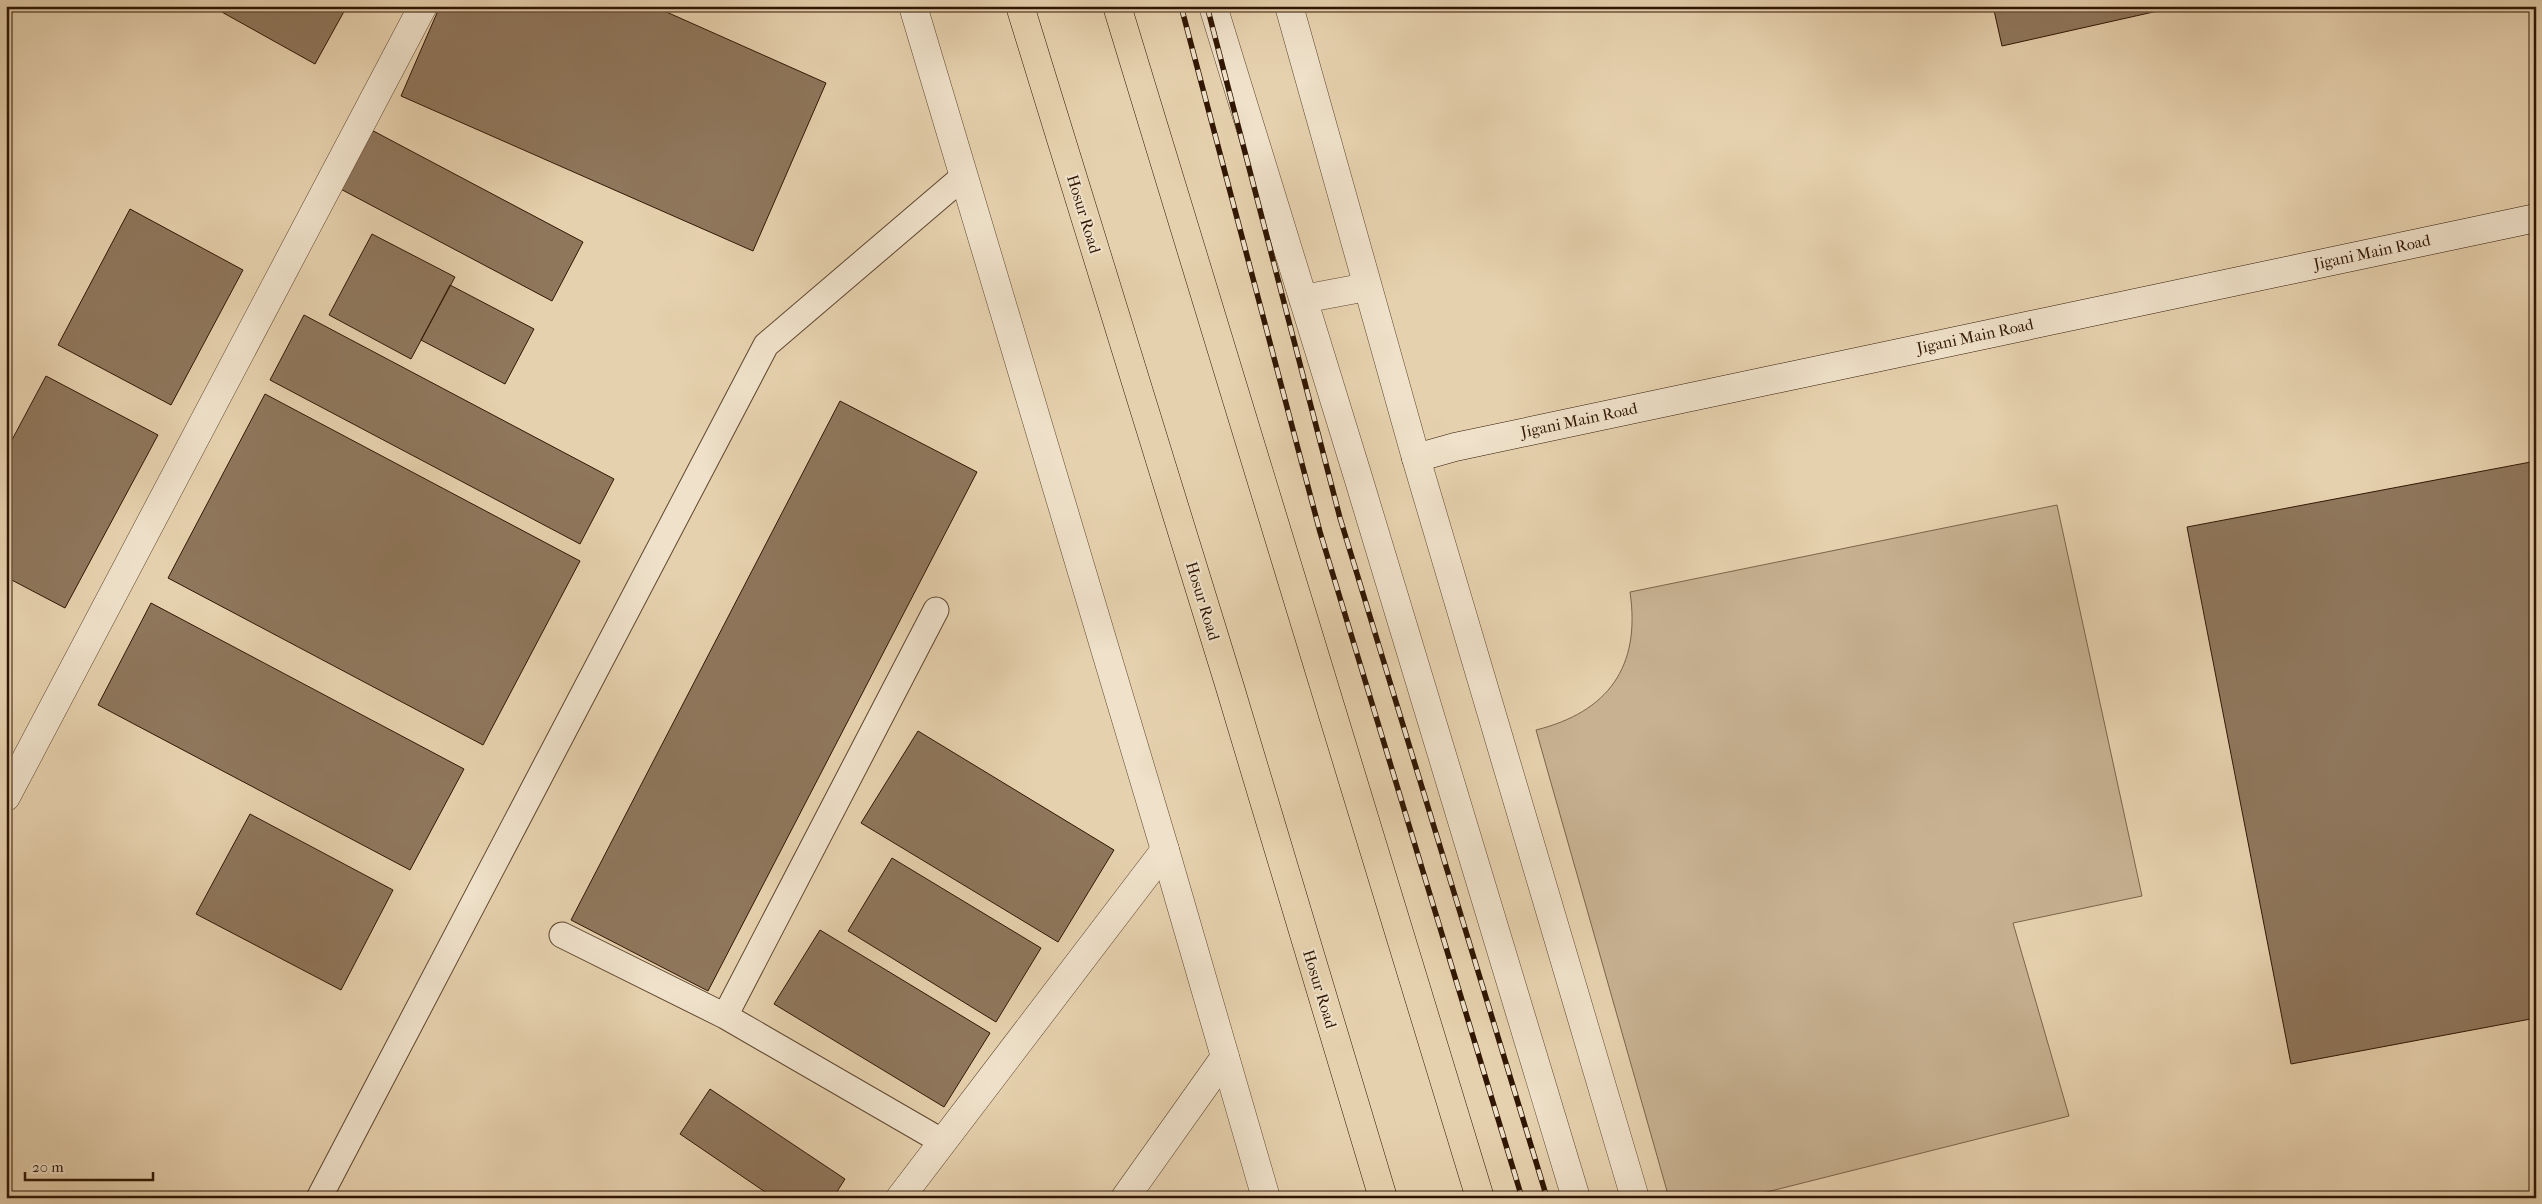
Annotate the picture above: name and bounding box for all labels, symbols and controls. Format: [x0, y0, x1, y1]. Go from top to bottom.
street label: Hosur Road [1063, 172, 1105, 256]
street label: Jigani Main Road [2310, 230, 2432, 274]
street label: Jigani Main Road [1913, 314, 2035, 358]
street label: Jigani Main Road [1517, 398, 1639, 442]
street label: Hosur Road [1182, 559, 1224, 643]
street label: Hosur Road [1299, 947, 1341, 1031]
scale bar [25, 1149, 152, 1181]
text: 20 m [32, 1158, 64, 1176]

